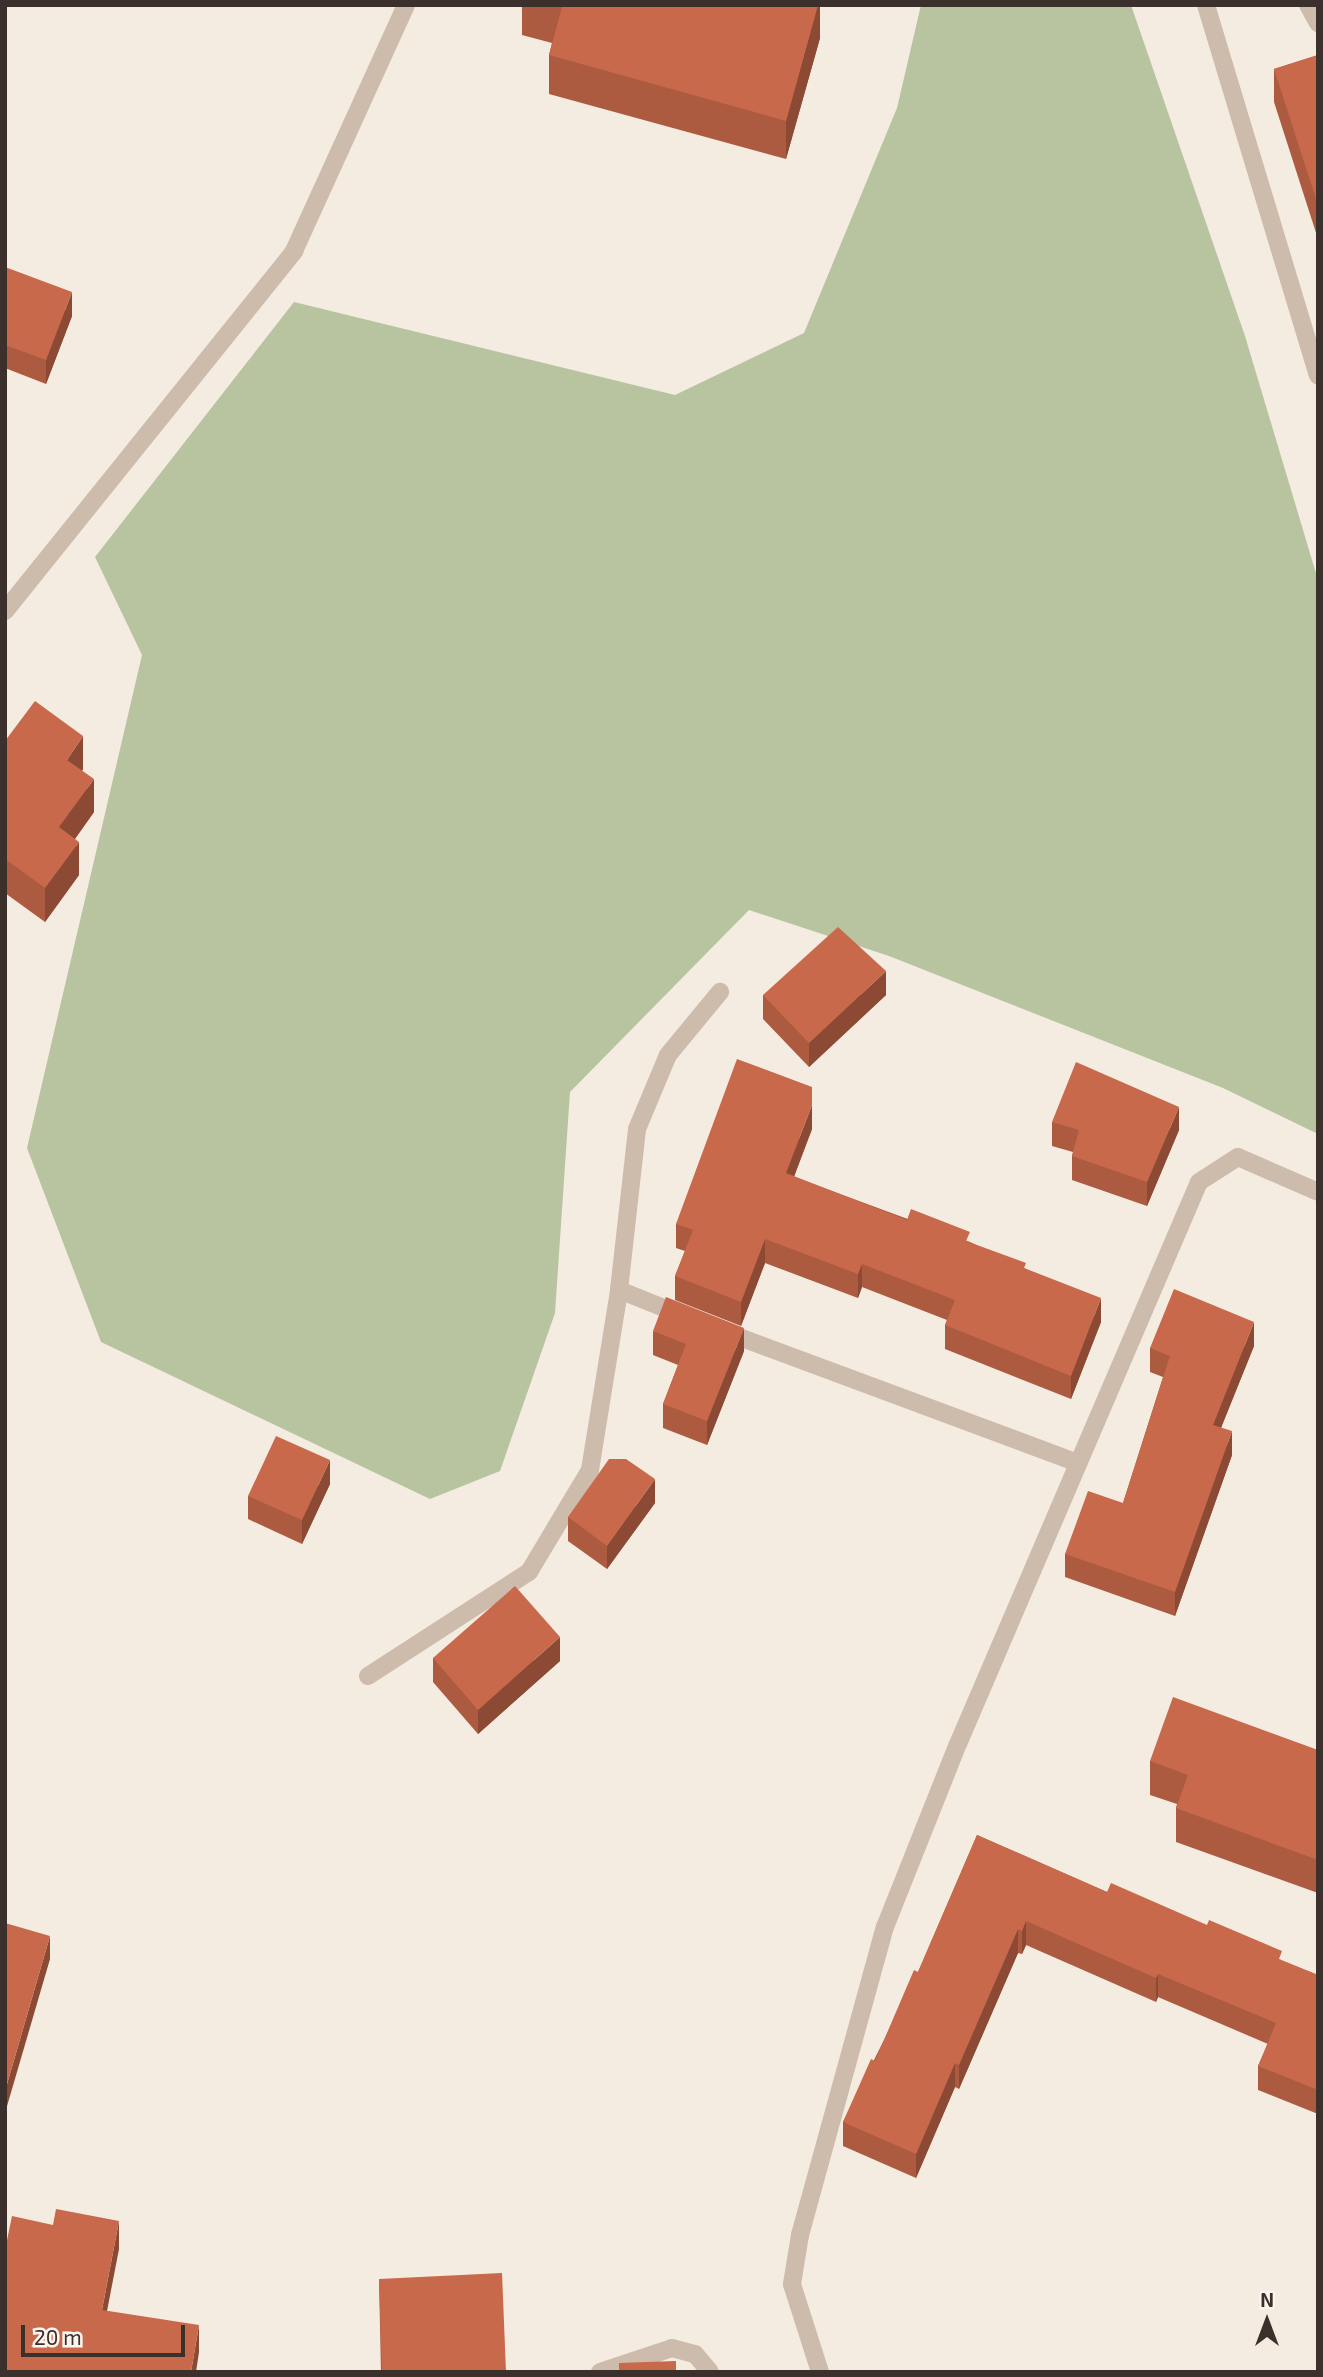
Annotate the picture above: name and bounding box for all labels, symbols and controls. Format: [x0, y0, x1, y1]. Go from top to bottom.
north arrow [1232, 2286, 1302, 2356]
text: N [1260, 2288, 1274, 2311]
scale bar [24, 2310, 189, 2354]
text: 20 m [34, 2324, 82, 2349]

